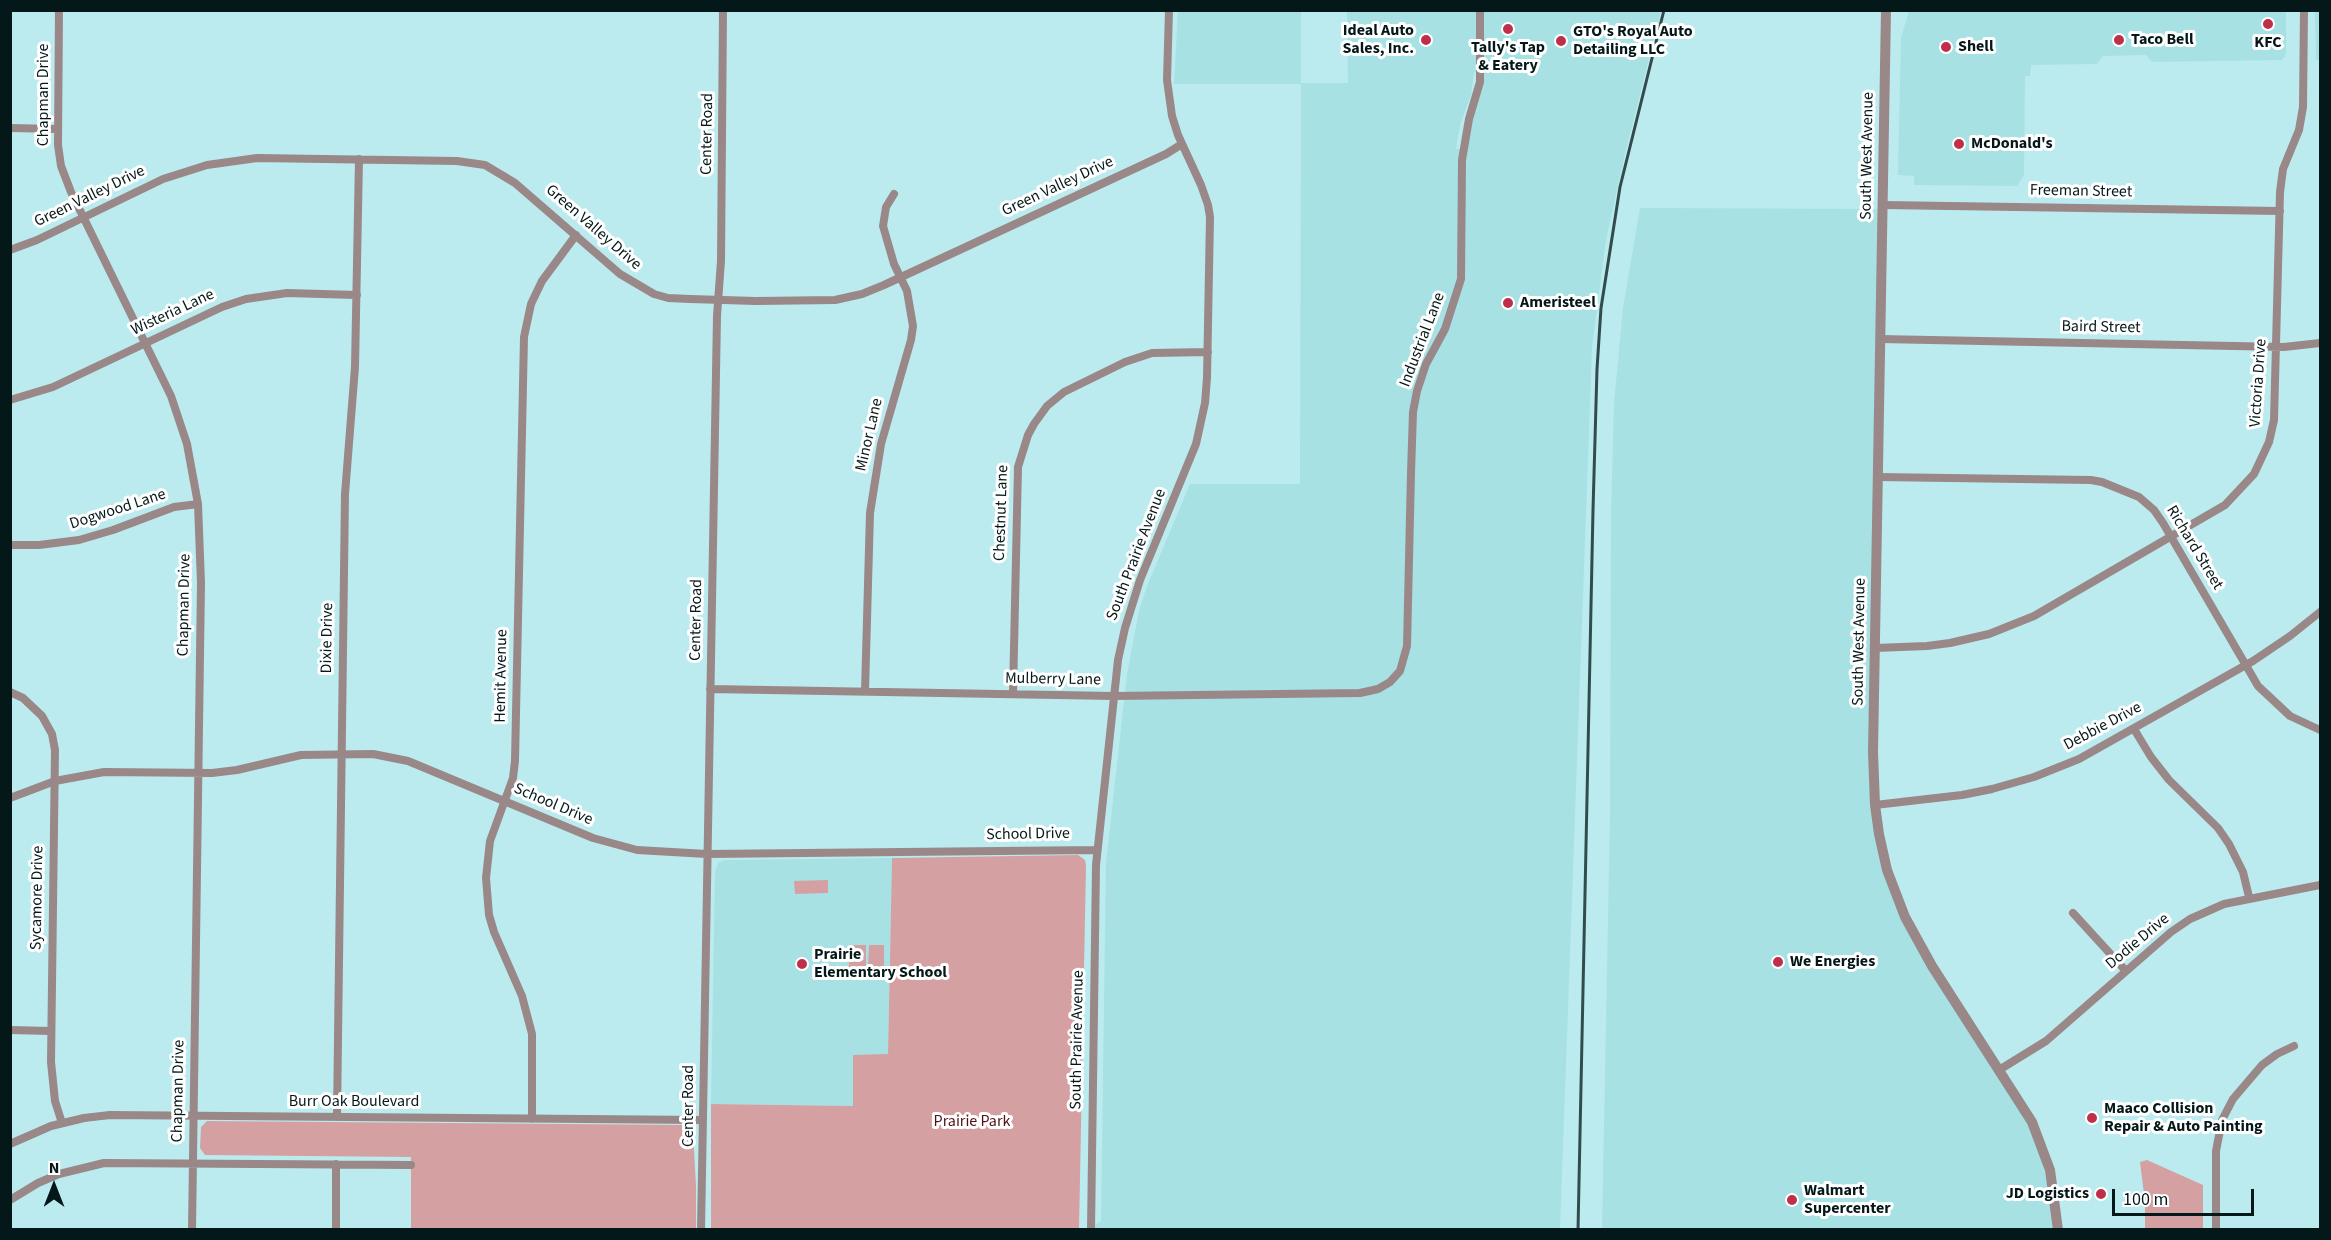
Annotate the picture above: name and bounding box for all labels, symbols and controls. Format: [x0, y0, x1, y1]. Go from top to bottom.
marker: KFC [2261, 17, 2275, 31]
place label: Ideal Auto Sales, Inc. [1342, 21, 1414, 59]
marker: Tally's Tap & Eatery [1501, 22, 1515, 36]
place label: GTO's Royal Auto Detailing LLC [1573, 22, 1693, 60]
place label: Taco Bell [2131, 30, 2194, 50]
marker: Ideal Auto Sales, Inc. [1419, 33, 1433, 47]
marker: Taco Bell [2112, 33, 2126, 47]
place label: KFC [2254, 33, 2282, 53]
marker: GTO's Royal Auto Detailing LLC [1554, 34, 1568, 48]
place label: Shell [1958, 37, 1993, 57]
place label: Tally's Tap & Eatery [1471, 38, 1545, 76]
marker: Shell [1939, 40, 1953, 54]
street label: Chapman Drive [34, 44, 54, 146]
street label: South West Avenue [1857, 92, 1879, 220]
street label: Center Road [698, 93, 718, 175]
place label: McDonald's [1971, 134, 2053, 154]
marker: McDonald's [1952, 137, 1966, 151]
street label: Green Valley Drive [999, 153, 1117, 221]
street label: Green Valley Drive [32, 162, 148, 232]
street label: Green Valley Drive [541, 181, 645, 275]
street label: Freeman Street [2030, 182, 2132, 202]
street label: Wisteria Lane [128, 285, 218, 341]
street label: Industrial Lane [1396, 290, 1450, 390]
place label: Ameristeel [1520, 293, 1596, 313]
marker: Ameristeel [1501, 296, 1515, 310]
street label: Baird Street [2061, 318, 2141, 338]
street label: Victoria Drive [2246, 338, 2272, 428]
street label: Minor Lane [852, 397, 888, 473]
street label: Chestnut Lane [991, 465, 1013, 561]
street label: Dogwood Lane [68, 485, 168, 535]
street label: South Prairie Avenue [1103, 486, 1171, 624]
street label: Richard Street [2161, 502, 2227, 594]
street label: Chapman Drive [175, 553, 195, 657]
street label: South West Avenue [1849, 578, 1871, 706]
street label: Center Road [687, 579, 707, 661]
street label: Dixie Drive [318, 603, 338, 673]
street label: Hemit Avenue [492, 629, 512, 723]
street label: Mulberry Lane [1005, 670, 1101, 690]
street label: Debbie Drive [2061, 699, 2145, 755]
street label: School Drive [511, 780, 595, 830]
street label: School Drive [986, 825, 1070, 845]
street label: Sycamore Drive [27, 846, 49, 950]
street label: Dodie Drive [2102, 910, 2174, 974]
place label: Prairie Elementary School [814, 945, 947, 983]
place label: We Energies [1790, 952, 1875, 972]
marker: We Energies [1771, 955, 1785, 969]
marker: Prairie Elementary School [795, 957, 809, 971]
street label: South Prairie Avenue [1067, 970, 1089, 1110]
street label: Chapman Drive [169, 1039, 189, 1143]
street label: Center Road [679, 1065, 699, 1147]
street label: Burr Oak Boulevard [289, 1092, 419, 1112]
place label: Maaco Collision Repair & Auto Painting [2104, 1099, 2263, 1137]
marker: Maaco Collision Repair & Auto Painting [2085, 1111, 2099, 1125]
park label: Prairie Park [934, 1112, 1010, 1132]
north arrow [24, 1156, 84, 1216]
text: N [49, 1157, 59, 1179]
scale bar [2115, 1177, 2258, 1215]
place label: Walmart Supercenter [1804, 1181, 1891, 1219]
place label: JD Logistics [2006, 1184, 2089, 1204]
marker: JD Logistics [2094, 1187, 2108, 1201]
text: 100 m [2123, 1187, 2168, 1212]
marker: Walmart Supercenter [1785, 1193, 1799, 1207]

